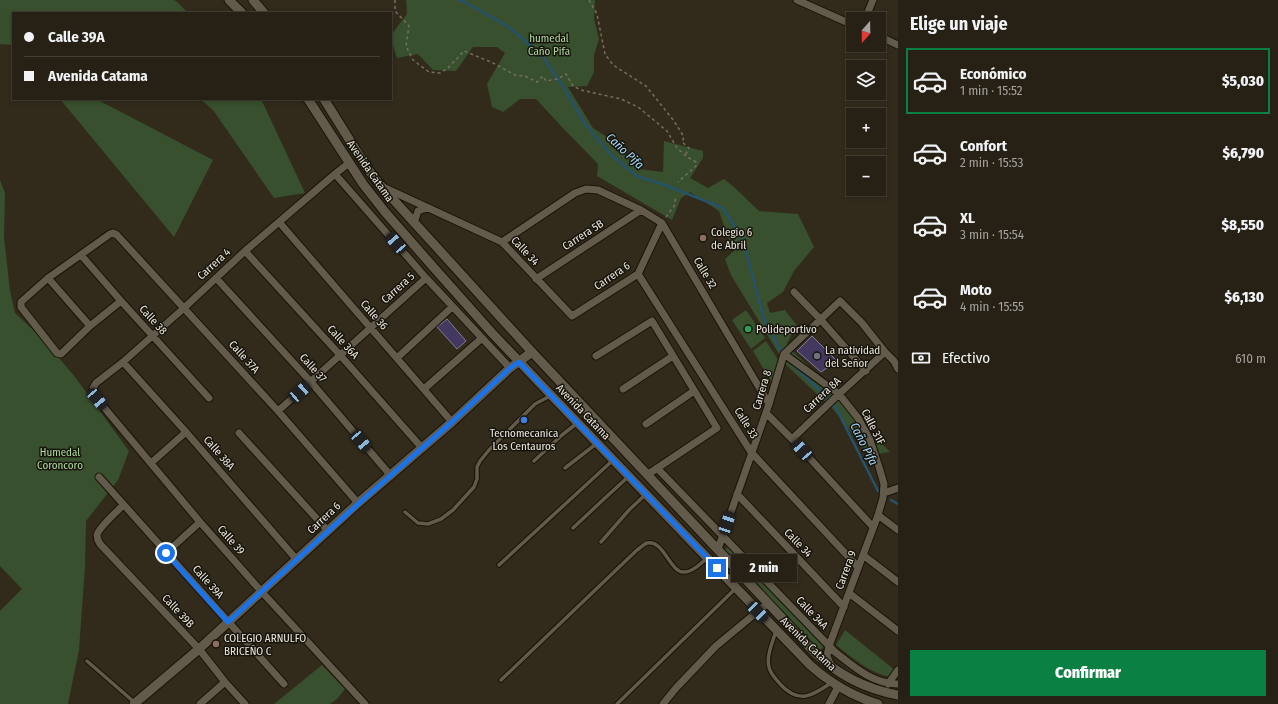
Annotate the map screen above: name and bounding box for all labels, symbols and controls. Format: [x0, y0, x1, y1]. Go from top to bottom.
north arrow [846, 12, 886, 52]
map controls [846, 12, 886, 196]
text: Elige un viaje [910, 13, 1008, 35]
text: Calle 39A [48, 28, 105, 46]
park label: humedal Caño Pifa [528, 32, 570, 58]
button: layers [846, 60, 886, 100]
icon: car [912, 63, 948, 99]
text: Económico [960, 65, 1027, 83]
text: Avenida Catama [48, 67, 148, 85]
text: $5,030 [1222, 72, 1264, 90]
text: 1 min · 15:52 [960, 83, 1023, 98]
button: + [846, 108, 886, 148]
water label: Caño Pifa [603, 130, 647, 172]
icon: car [912, 135, 948, 171]
text: Confort [960, 137, 1007, 155]
street label: Avenida Catama [344, 138, 396, 204]
text: $6,790 [1222, 144, 1264, 162]
text: 2 min · 15:53 [960, 155, 1023, 170]
button: − [846, 156, 886, 196]
icon: car [912, 207, 948, 243]
text: XL [960, 209, 975, 227]
text: $8,550 [1222, 216, 1264, 234]
street label: Carrera 5B [560, 217, 606, 253]
place label: Colegio 6 de Abril [711, 226, 753, 252]
text: 3 min · 15:54 [960, 227, 1024, 242]
car [384, 230, 408, 256]
marker: Colegio 6 de Abril [698, 233, 708, 243]
street label: Calle 34 [508, 234, 542, 269]
street label: Carrera 4 [195, 245, 234, 283]
street label: Calle 32 [691, 255, 719, 291]
street label: Carrera 6 [592, 259, 633, 293]
street label: Carrera 5 [379, 270, 417, 306]
icon: car [912, 279, 948, 315]
text: Moto [960, 281, 992, 299]
text: $6,130 [1225, 288, 1264, 306]
street label: Calle 36 [358, 298, 391, 333]
text: 4 min · 15:55 [960, 299, 1024, 314]
street label: Calle 38 [136, 303, 170, 338]
street label: Calle 36A [325, 323, 362, 362]
place label: Polideportivo [756, 323, 817, 336]
marker: Polideportivo [743, 324, 753, 334]
street label: Calle 37A [226, 338, 262, 376]
place label: La natividad del Señor [825, 344, 880, 370]
icon: cash [910, 347, 932, 369]
text: Efectivo [942, 349, 990, 367]
street label: Calle 37 [297, 351, 330, 385]
marker: La natividad del Señor [812, 351, 822, 361]
text: 610 m [1235, 351, 1266, 366]
street label: Carrera 8 [750, 368, 774, 411]
street label: Carrera 8A [801, 374, 844, 416]
car [287, 380, 313, 404]
street label: Avenida Catama [553, 382, 613, 442]
car [85, 386, 109, 412]
street label: Calle 33 [731, 405, 761, 441]
street label: Calle 31F [859, 407, 888, 447]
marker: Tecnomecanica Los Centauros [519, 415, 529, 425]
water label: Caño Pifa [847, 420, 881, 468]
place label: Tecnomecanica Los Centauros [490, 427, 558, 453]
car [349, 428, 373, 454]
street label: Calle 38A [201, 433, 237, 473]
car [790, 437, 814, 463]
park label: Humedal Coroncoro [37, 446, 83, 472]
street label: Carrera 6 [305, 499, 344, 537]
car [717, 510, 737, 536]
street label: Calle 39 [215, 523, 247, 557]
street label: Calle 34 [781, 526, 815, 561]
route start [157, 544, 175, 562]
street label: Carrera 9 [833, 549, 859, 591]
callout: 2 min [731, 554, 797, 582]
route end [708, 559, 726, 577]
text: 2 min [750, 560, 778, 575]
street label: Calle 39A [190, 563, 226, 602]
street label: Calle 39B [159, 592, 197, 630]
street label: Calle 34A [793, 594, 831, 632]
car [745, 599, 771, 625]
street label: Avenida Catama [778, 614, 838, 674]
place label: COLEGIO ARNULFO BRICEÑO C [224, 632, 306, 658]
marker: COLEGIO ARNULFO BRICEÑO C [211, 639, 221, 649]
button: Confirmar [910, 650, 1266, 696]

